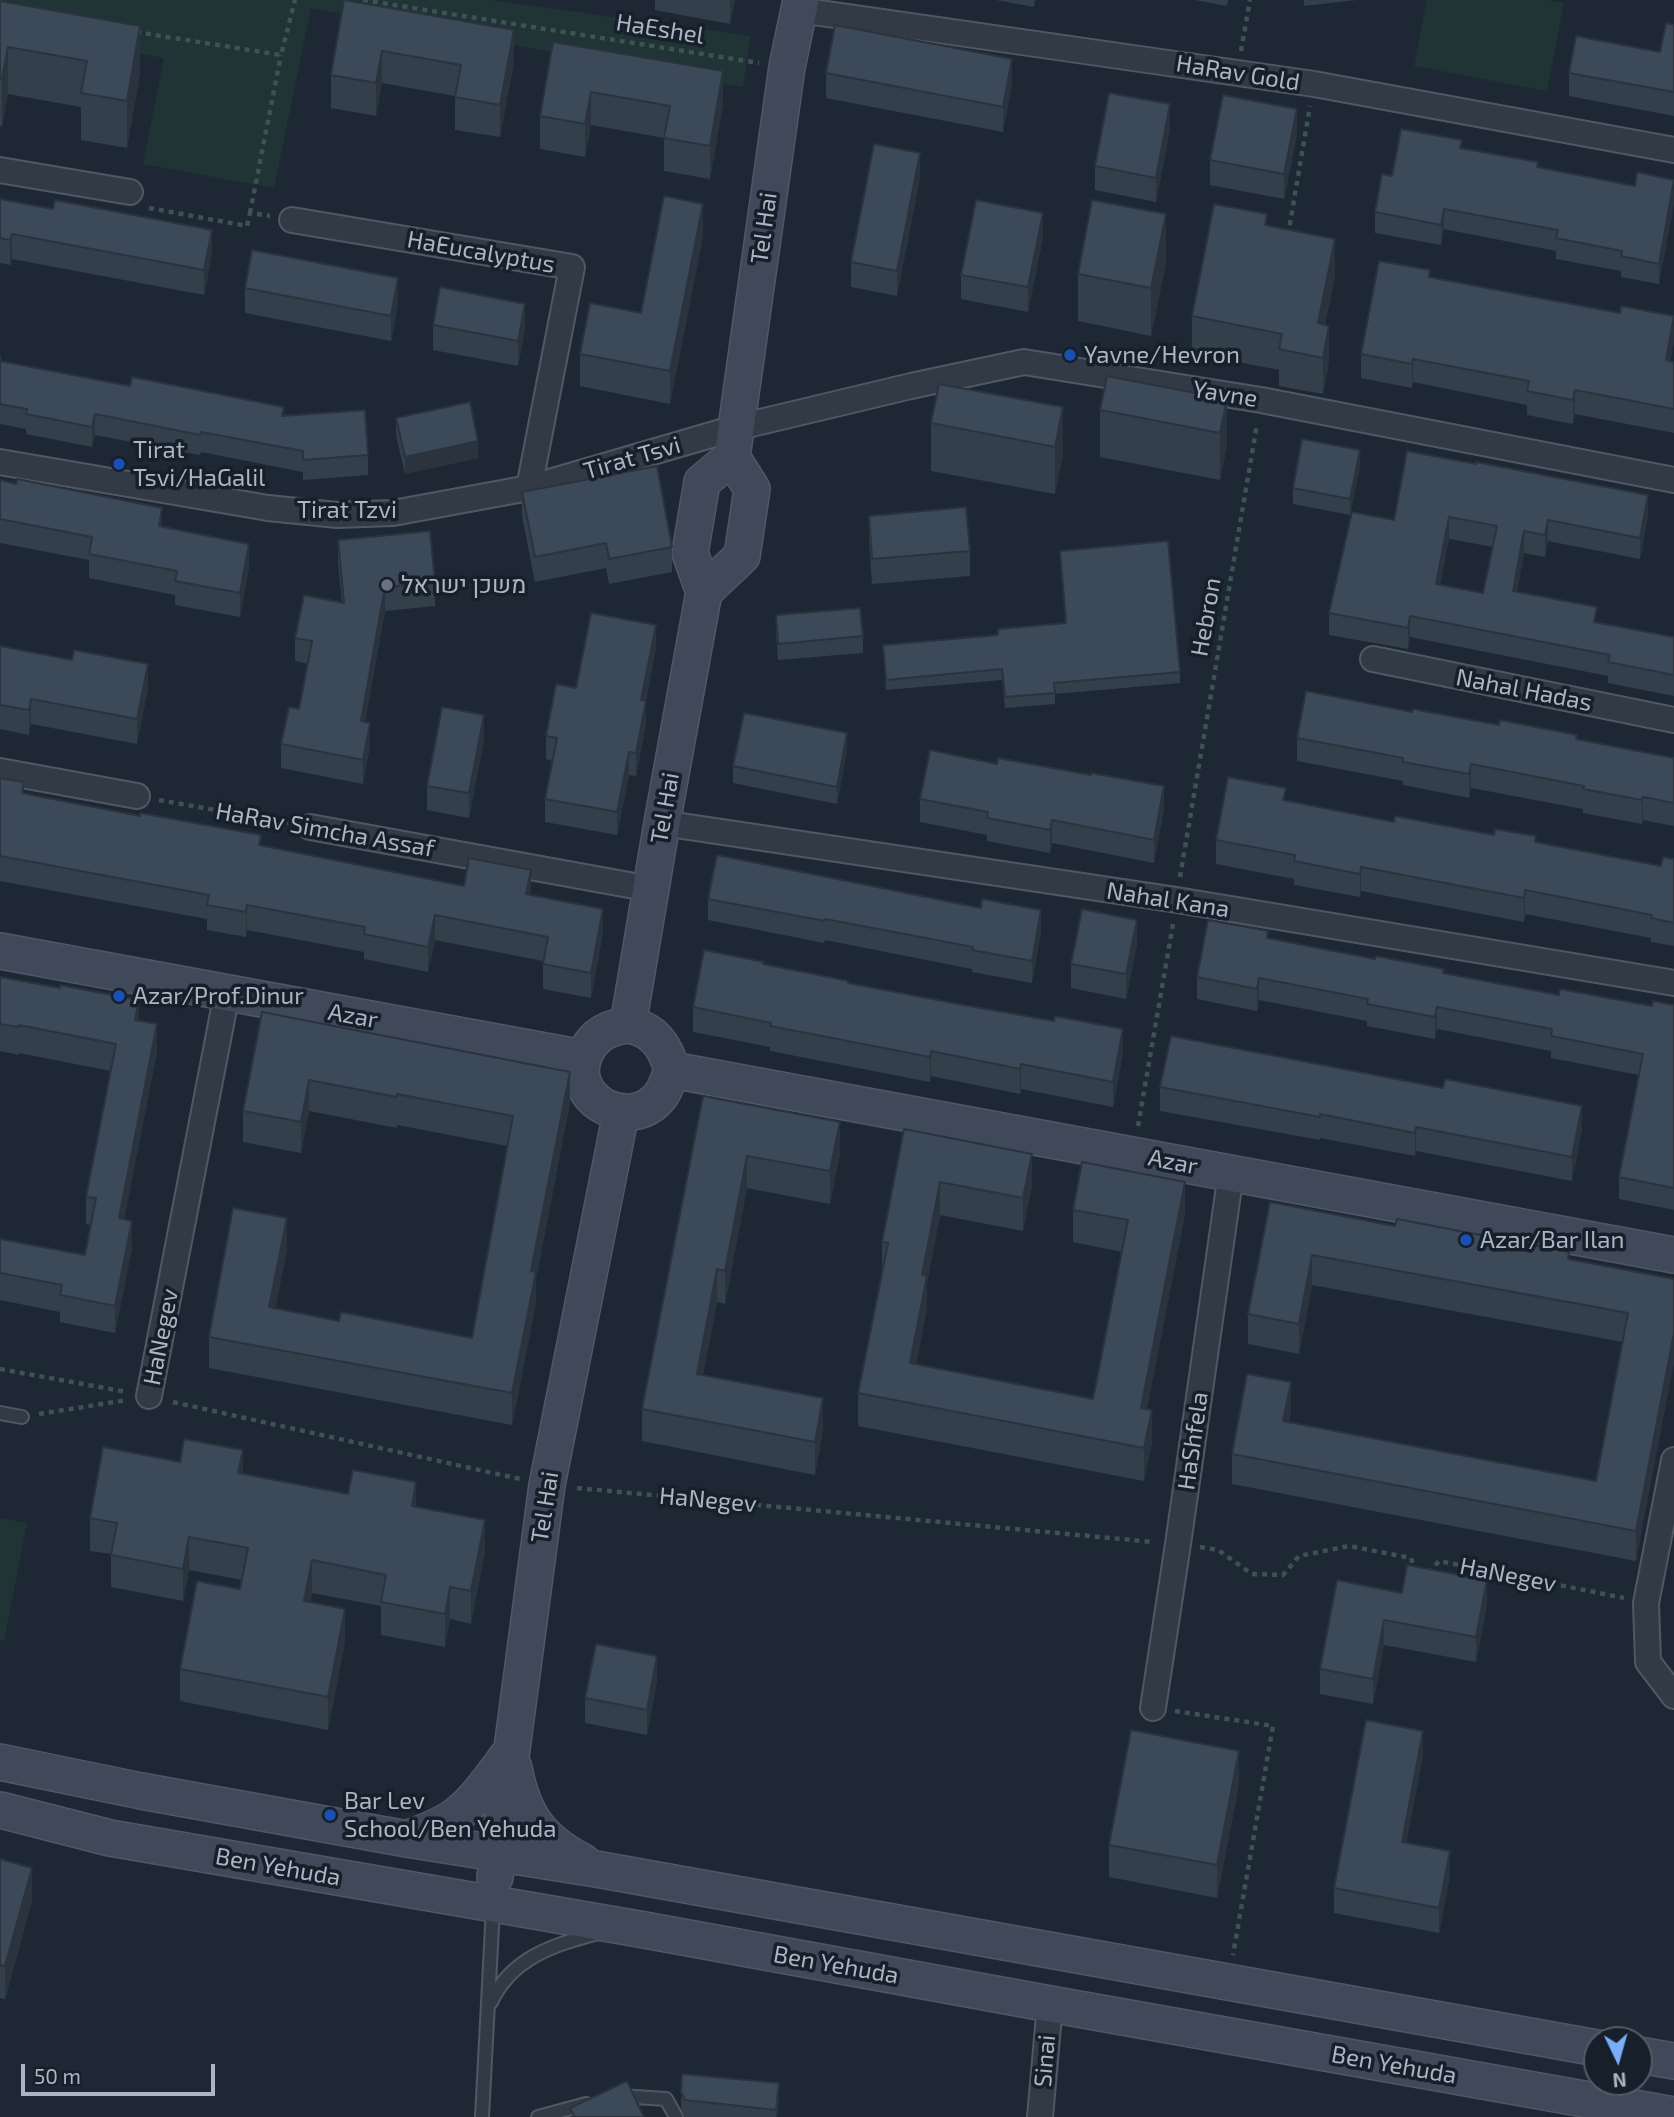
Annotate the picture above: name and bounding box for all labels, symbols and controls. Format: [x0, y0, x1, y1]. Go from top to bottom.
street label: HaEshel [614, 8, 706, 50]
street label: HaRav Gold [1174, 49, 1302, 97]
street label: Tel Hai [745, 190, 783, 266]
street label: HaEucalyptus [405, 225, 557, 279]
place label: Yavne/Hevron [1084, 341, 1240, 369]
marker: Yavne/Hevron [1062, 347, 1078, 363]
street label: Yavne [1191, 375, 1259, 413]
street label: Tirat Tsvi [580, 430, 684, 486]
place label: Tirat Tsvi/HaGalil [133, 436, 265, 492]
marker: Tirat Tsvi/HaGalil [111, 456, 127, 472]
street label: Tirat Tzvi [297, 496, 397, 524]
place label: משכן ישראל [401, 571, 526, 599]
street label: Hebron [1185, 575, 1227, 659]
marker: משכן ישראל [379, 577, 395, 593]
street label: Nahal Hadas [1454, 663, 1594, 717]
street label: Tel Hai [645, 770, 685, 846]
street label: HaRav Simcha Assaf [213, 797, 437, 863]
street label: Nahal Kana [1104, 876, 1232, 924]
place label: Azar/Prof.Dinur [133, 982, 304, 1010]
marker: Azar/Prof.Dinur [111, 988, 127, 1004]
street label: Azar [326, 997, 380, 1035]
street label: Azar [1146, 1143, 1200, 1181]
place label: Azar/Bar Ilan [1480, 1226, 1624, 1254]
marker: Azar/Bar Ilan [1458, 1232, 1474, 1248]
street label: HaNegev [138, 1286, 184, 1388]
street label: HaShfela [1172, 1390, 1214, 1492]
street label: Tel Hai [525, 1469, 565, 1545]
street label: HaNegev [658, 1481, 758, 1519]
street label: HaNegev [1457, 1552, 1559, 1598]
place label: Bar Lev School/Ben Yehuda [344, 1787, 557, 1843]
marker: Bar Lev School/Ben Yehuda [322, 1807, 338, 1823]
street label: Ben Yehuda [213, 1842, 343, 1892]
street label: Ben Yehuda [771, 1940, 901, 1990]
north arrow [1583, 2026, 1653, 2096]
street label: Sinai [1028, 2034, 1062, 2088]
street label: Ben Yehuda [1329, 2040, 1459, 2090]
scale bar [24, 2050, 219, 2094]
text: 50 m [34, 2063, 81, 2088]
text: N [1612, 2068, 1628, 2092]

